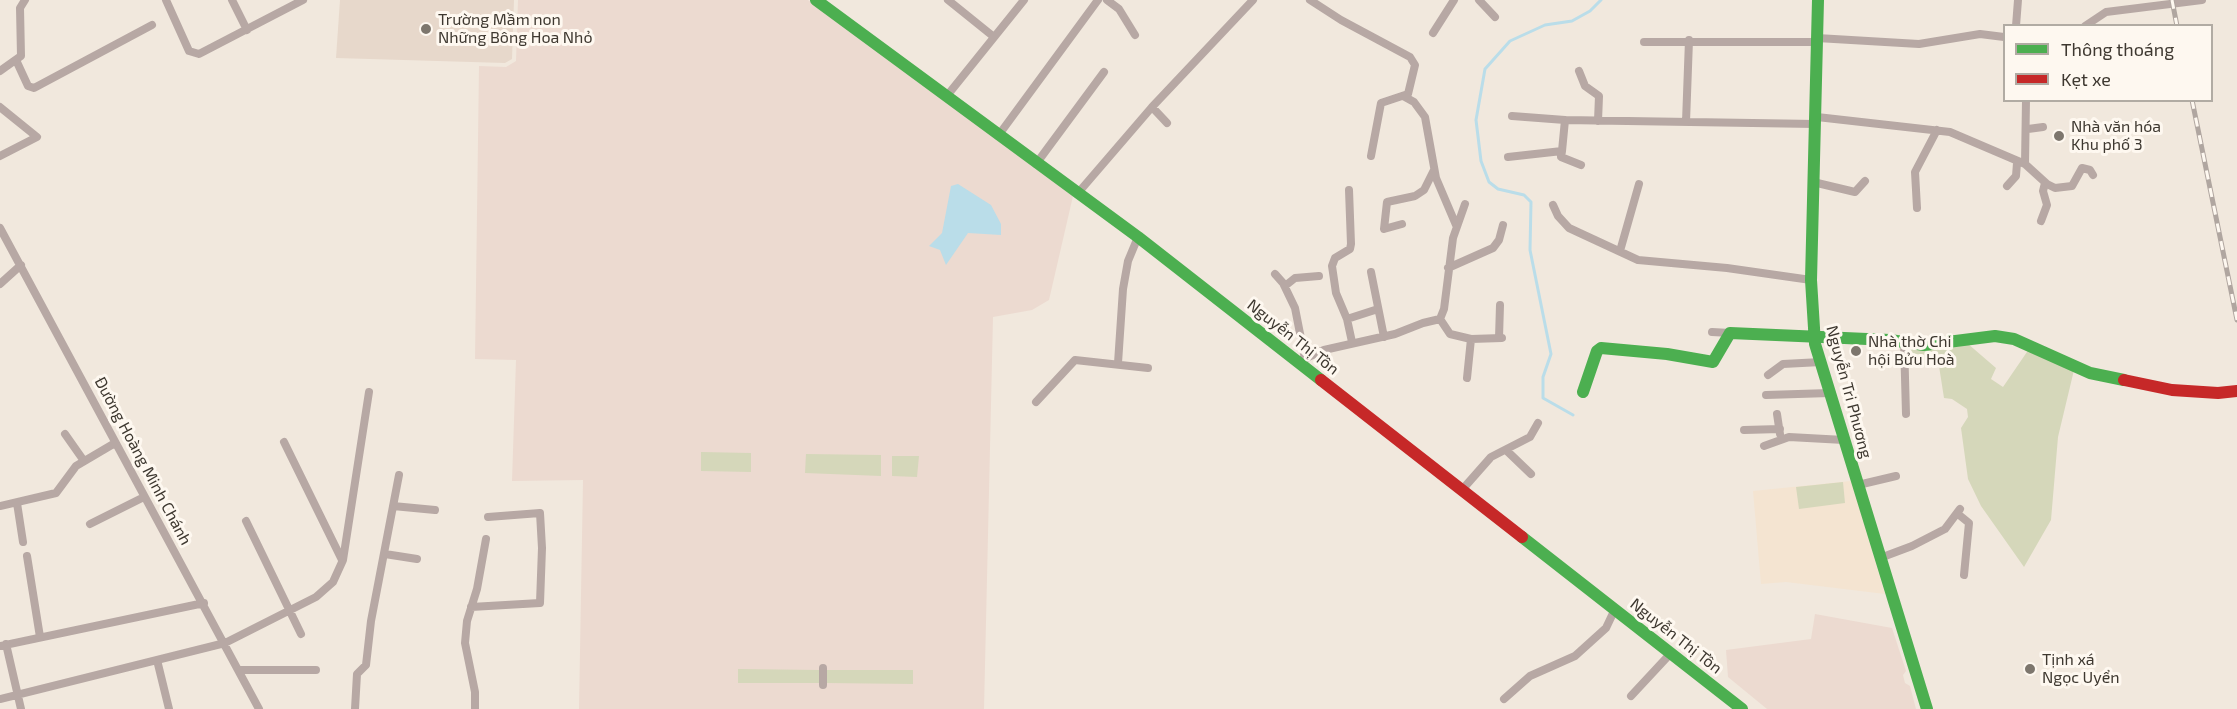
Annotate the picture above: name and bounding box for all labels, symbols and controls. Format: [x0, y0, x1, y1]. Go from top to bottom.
place label: Trường Mầm non Những Bông Hoa Nhỏ [438, 10, 592, 48]
marker: Trường Mầm non Những Bông Hoa Nhỏ [419, 22, 433, 36]
legend [2003, 24, 2213, 102]
text: Thông thoáng [2061, 38, 2174, 60]
text: Kẹt xe [2061, 68, 2111, 90]
place label: Nhà văn hóa Khu phố 3 [2071, 117, 2161, 155]
marker: Nhà văn hóa Khu phố 3 [2052, 129, 2066, 143]
street label: Nguyễn Thị Tồn [1243, 295, 1343, 379]
street label: Nguyễn Tri Phương [1822, 324, 1876, 460]
place label: Nhà thờ Chi hội Bửu Hoà [1868, 332, 1955, 370]
marker: Nhà thờ Chi hội Bửu Hoà [1849, 344, 1863, 358]
street label: Đường Hoàng Minh Chánh [90, 374, 196, 548]
street label: Nguyễn Thị Tồn [1626, 594, 1726, 678]
place label: Tịnh xá Ngọc Uyển [2042, 650, 2120, 688]
marker: Tịnh xá Ngọc Uyển [2023, 662, 2037, 676]

